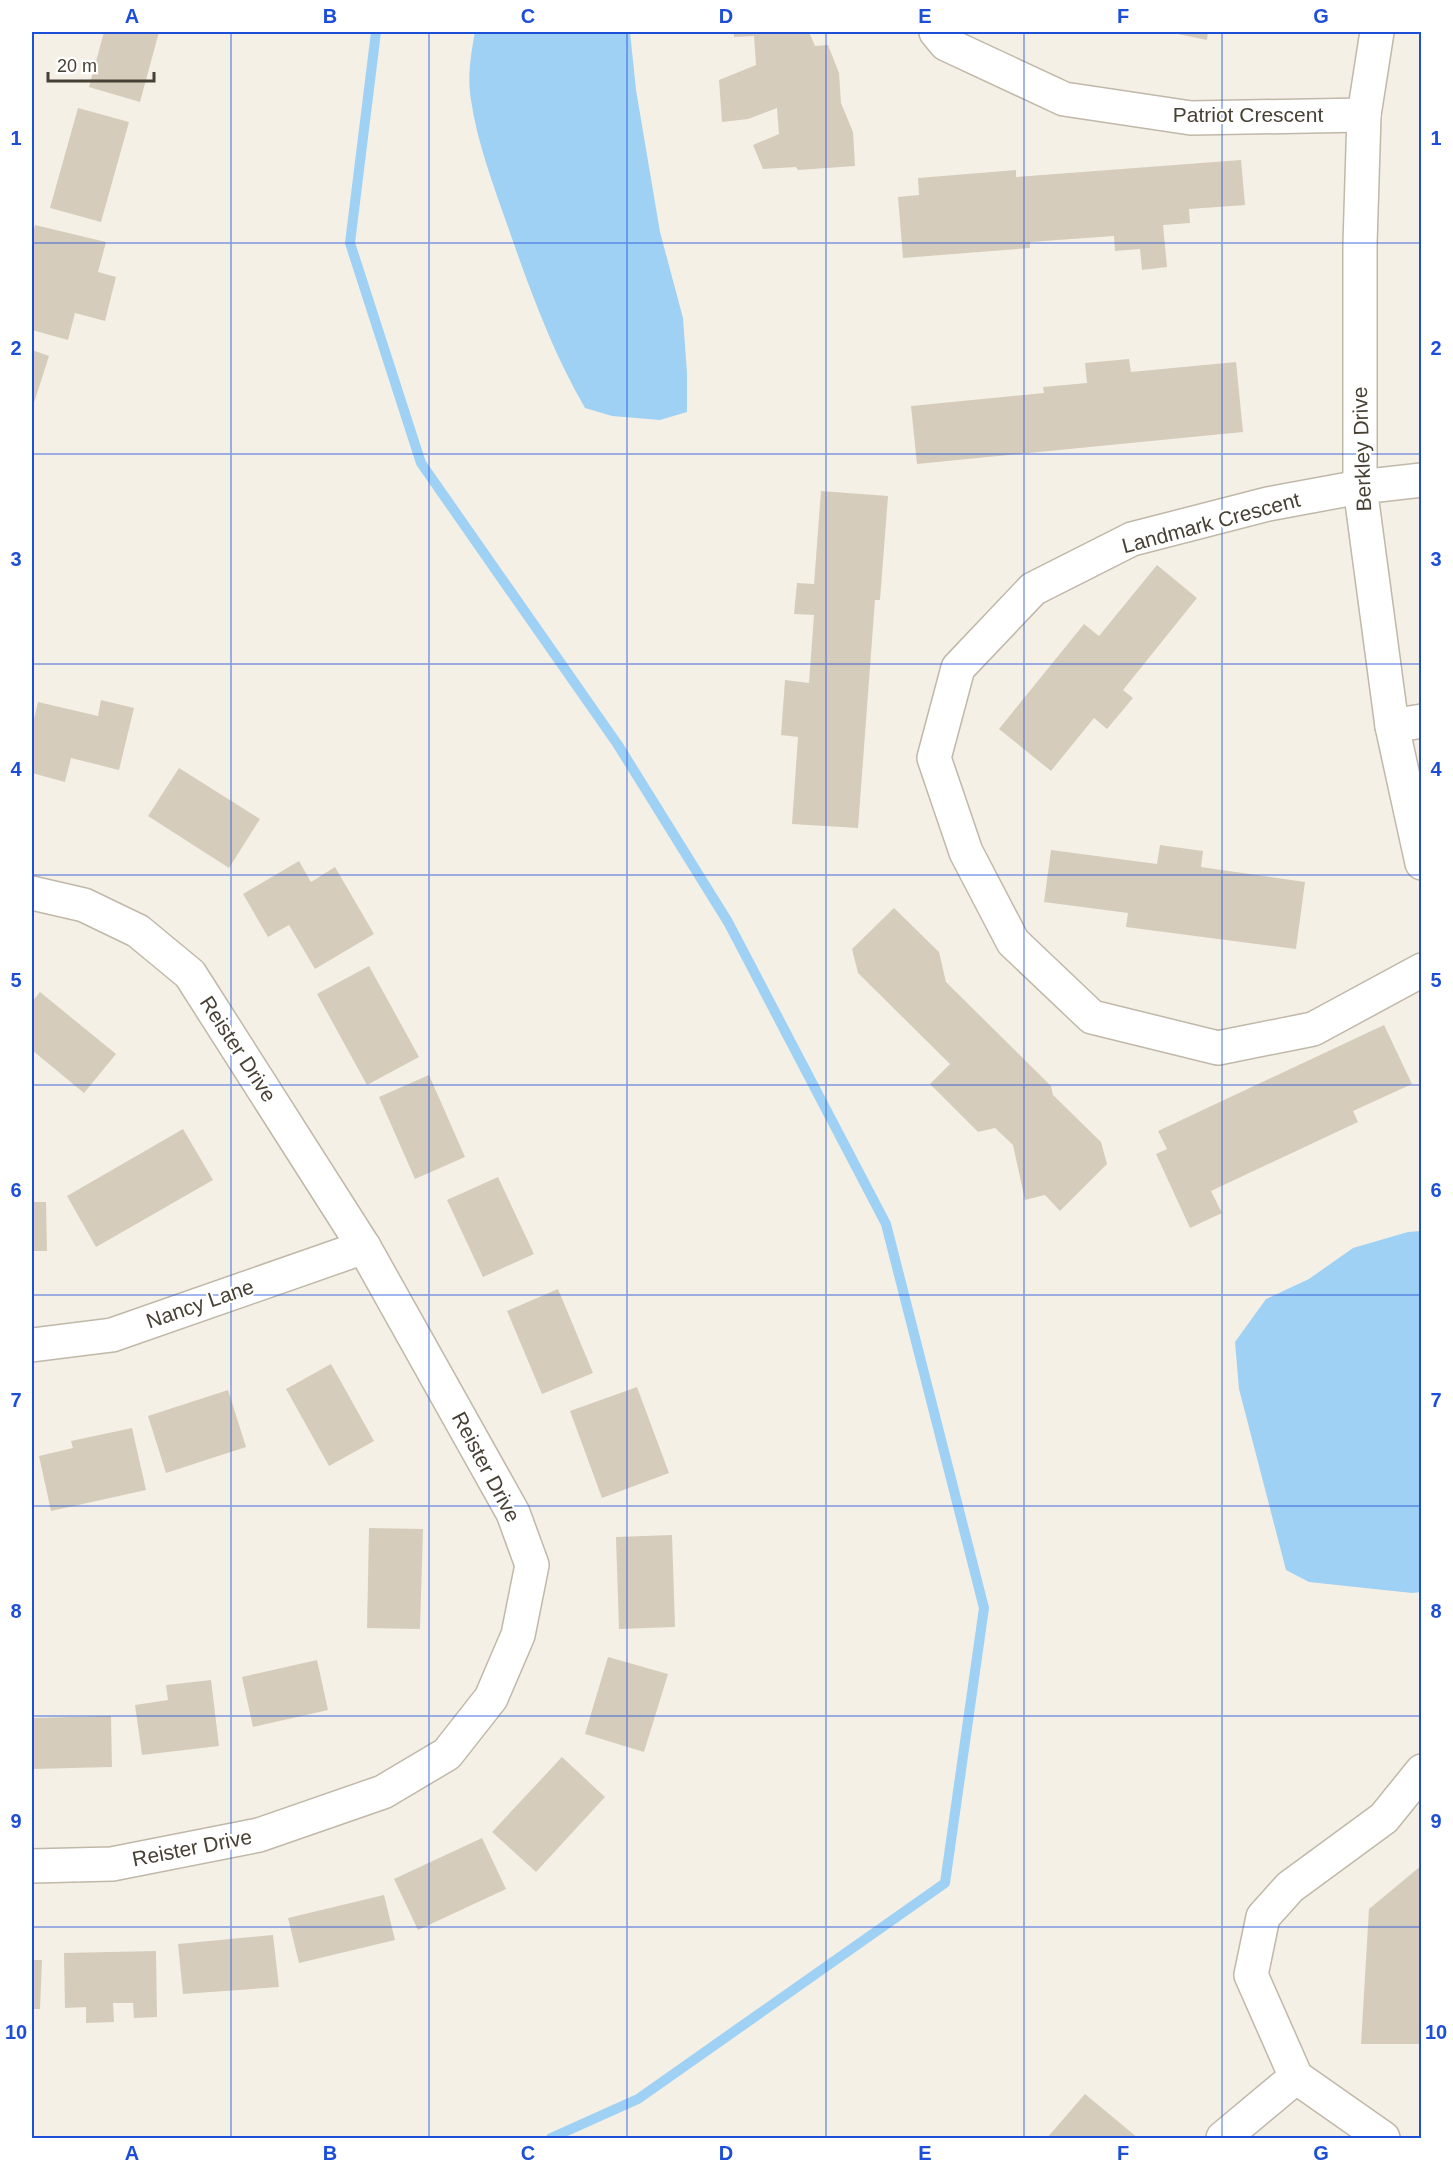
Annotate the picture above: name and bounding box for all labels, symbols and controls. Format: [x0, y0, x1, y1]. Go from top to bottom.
text: A [125, 5, 139, 27]
text: B [323, 5, 337, 27]
text: C [521, 5, 535, 27]
text: D [719, 5, 733, 27]
text: E [918, 5, 932, 27]
text: F [1117, 5, 1129, 27]
text: G [1313, 5, 1329, 27]
scale bar [48, 45, 154, 83]
text: 20 m [57, 56, 97, 76]
street label: Patriot Crescent [1173, 103, 1323, 126]
text: 1 [10, 127, 22, 149]
text: 1 [1430, 127, 1442, 149]
text: 2 [10, 337, 22, 359]
text: 2 [1430, 337, 1442, 359]
street label: Berkley Drive [1348, 386, 1375, 512]
street label: Landmark Crescent [1119, 488, 1303, 557]
text: 3 [10, 548, 22, 570]
text: 3 [1430, 548, 1442, 570]
text: 4 [10, 758, 22, 780]
text: 4 [1430, 758, 1442, 780]
text: 5 [10, 969, 22, 991]
text: 5 [1430, 969, 1442, 991]
street label: Reister Drive [196, 992, 281, 1106]
text: 6 [10, 1179, 22, 1201]
text: 6 [1430, 1179, 1442, 1201]
street label: Nancy Lane [143, 1274, 257, 1333]
text: 7 [10, 1389, 22, 1411]
text: 7 [1430, 1389, 1442, 1411]
street label: Reister Drive [448, 1408, 525, 1526]
text: 8 [10, 1600, 22, 1622]
text: 8 [1430, 1600, 1442, 1622]
text: 9 [10, 1810, 22, 1832]
text: 9 [1430, 1810, 1442, 1832]
street label: Reister Drive [130, 1825, 254, 1870]
text: 10 [5, 2021, 27, 2043]
text: 10 [1425, 2021, 1447, 2043]
text: A [125, 2142, 139, 2164]
text: B [323, 2142, 337, 2164]
text: C [521, 2142, 535, 2164]
text: D [719, 2142, 733, 2164]
text: E [918, 2142, 932, 2164]
text: F [1117, 2142, 1129, 2164]
text: G [1313, 2142, 1329, 2164]

